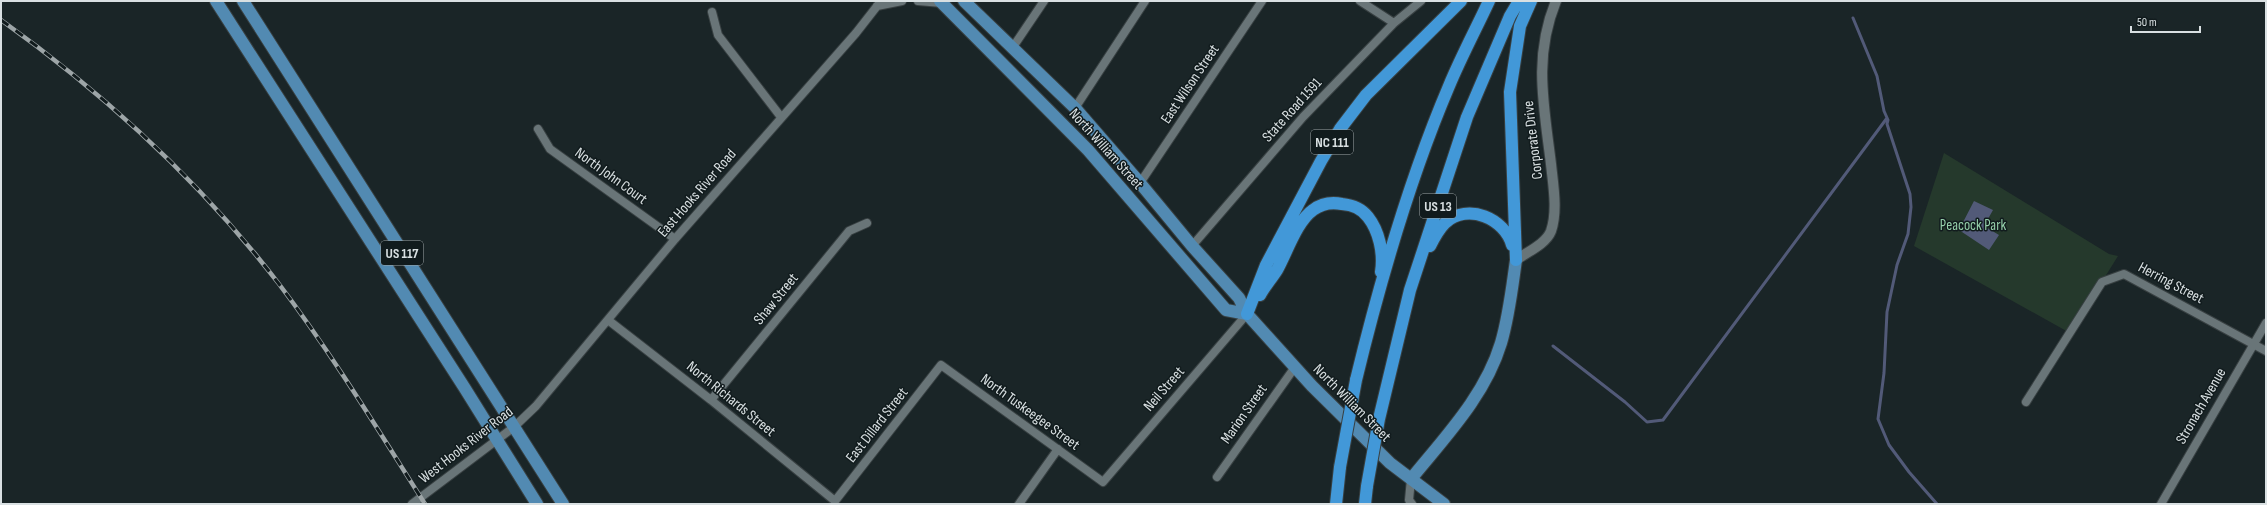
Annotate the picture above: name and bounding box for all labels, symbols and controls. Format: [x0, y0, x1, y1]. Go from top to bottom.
scale bar [2131, 8, 2200, 34]
text: 50 m [2137, 15, 2157, 30]
street label: East Wilson Street [1157, 40, 1224, 127]
street label: State Road 1591 [1258, 73, 1326, 146]
street label: Corporate Drive [1519, 100, 1547, 180]
street label: North William Street [1065, 105, 1148, 194]
road number: NC 111 [1311, 130, 1353, 154]
street label: North John Court [571, 143, 651, 209]
street label: East Hooks River Road [654, 145, 740, 241]
road number: US 13 [1420, 194, 1456, 218]
park label: Peacock Park [1940, 216, 2006, 235]
road number: US 117 [381, 241, 423, 265]
street label: Herring Street [2135, 258, 2207, 308]
street label: Shaw Street [749, 269, 803, 329]
street label: North Richards Street [683, 357, 780, 441]
street label: North William Street [1309, 360, 1395, 446]
street label: Neil Street [1139, 362, 1189, 415]
street label: Stronach Avenue [2172, 364, 2230, 448]
street label: North Tuskeegee Street [977, 370, 1084, 455]
street label: Marion Street [1217, 380, 1272, 447]
street label: East Dillard Street [842, 383, 912, 466]
street label: West Hooks River Road [415, 402, 517, 488]

